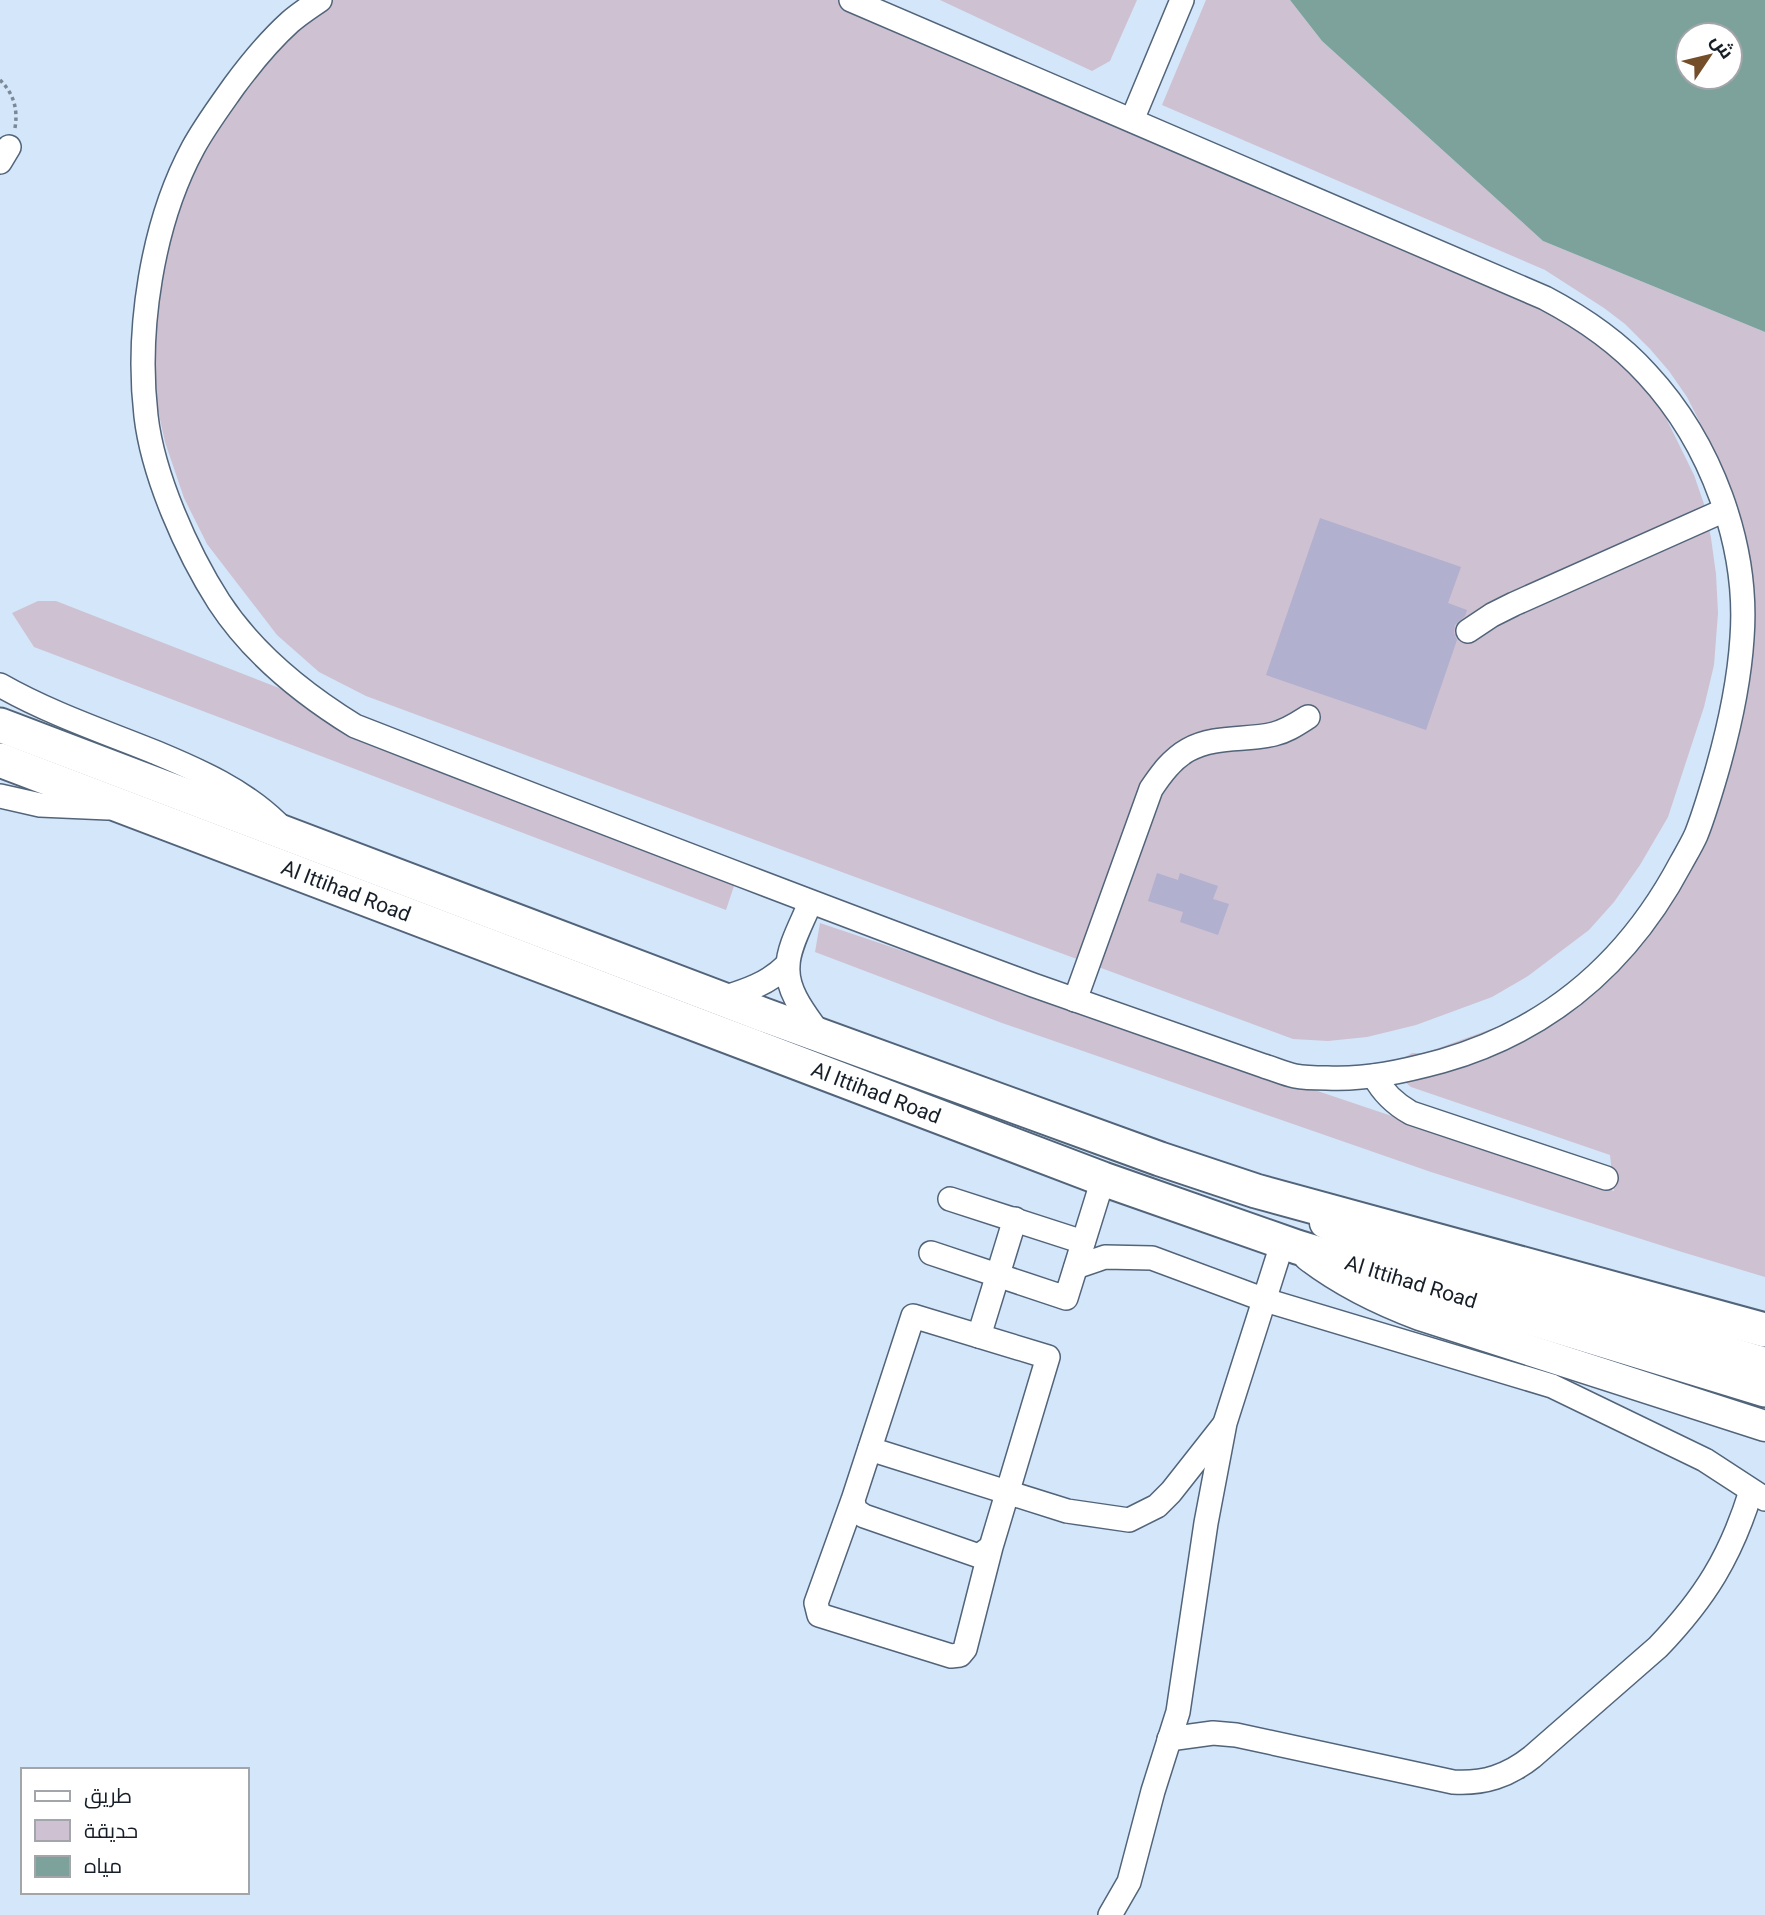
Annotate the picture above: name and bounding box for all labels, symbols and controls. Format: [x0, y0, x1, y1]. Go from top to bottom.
north arrow [1674, 21, 1744, 91]
text: ش [1706, 30, 1739, 63]
street label: Al Ittihad Road [278, 855, 414, 927]
street label: Al Ittihad Road [808, 1057, 944, 1129]
street label: Al Ittihad Road [1342, 1251, 1480, 1313]
legend [21, 1768, 248, 1894]
text: طريق [84, 1784, 132, 1809]
text: حديقة [84, 1819, 138, 1843]
text: مياه [84, 1854, 122, 1878]

